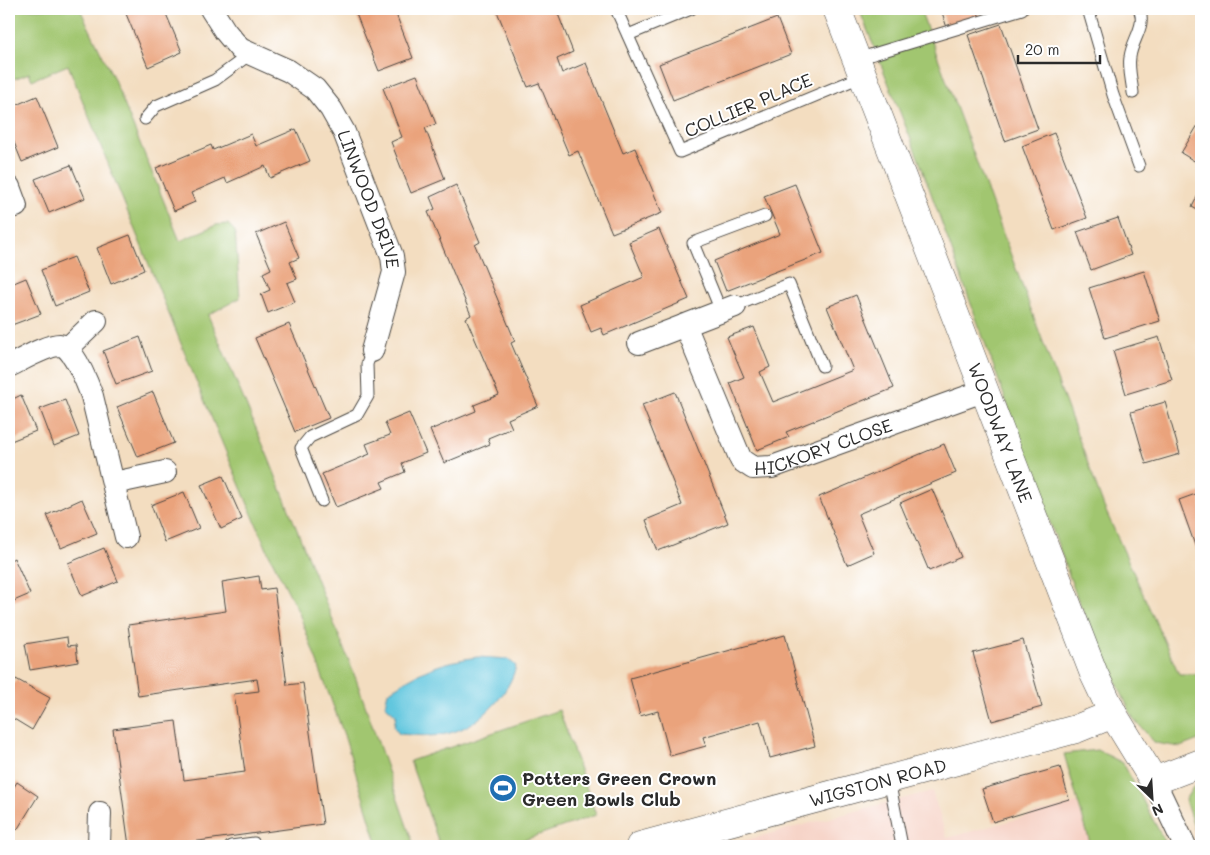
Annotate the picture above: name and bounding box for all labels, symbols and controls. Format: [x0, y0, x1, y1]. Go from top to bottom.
scale bar [1018, 32, 1100, 64]
text: 20 m [1025, 39, 1059, 59]
street label: COLLIER PLACE [680, 67, 816, 143]
street label: LINWOOD DRIVE [332, 126, 405, 270]
street label: WOODWAY LANE [963, 359, 1039, 506]
street label: HICKORY CLOSE [753, 413, 895, 480]
street label: WIGSTON ROAD [806, 752, 949, 812]
place label: Potters Green Crown Green Bowls Club [522, 766, 716, 811]
north arrow [1128, 772, 1178, 822]
sports icon: Potters Green Crown Green Bowls Club [488, 773, 518, 803]
text: N [1149, 799, 1167, 821]

